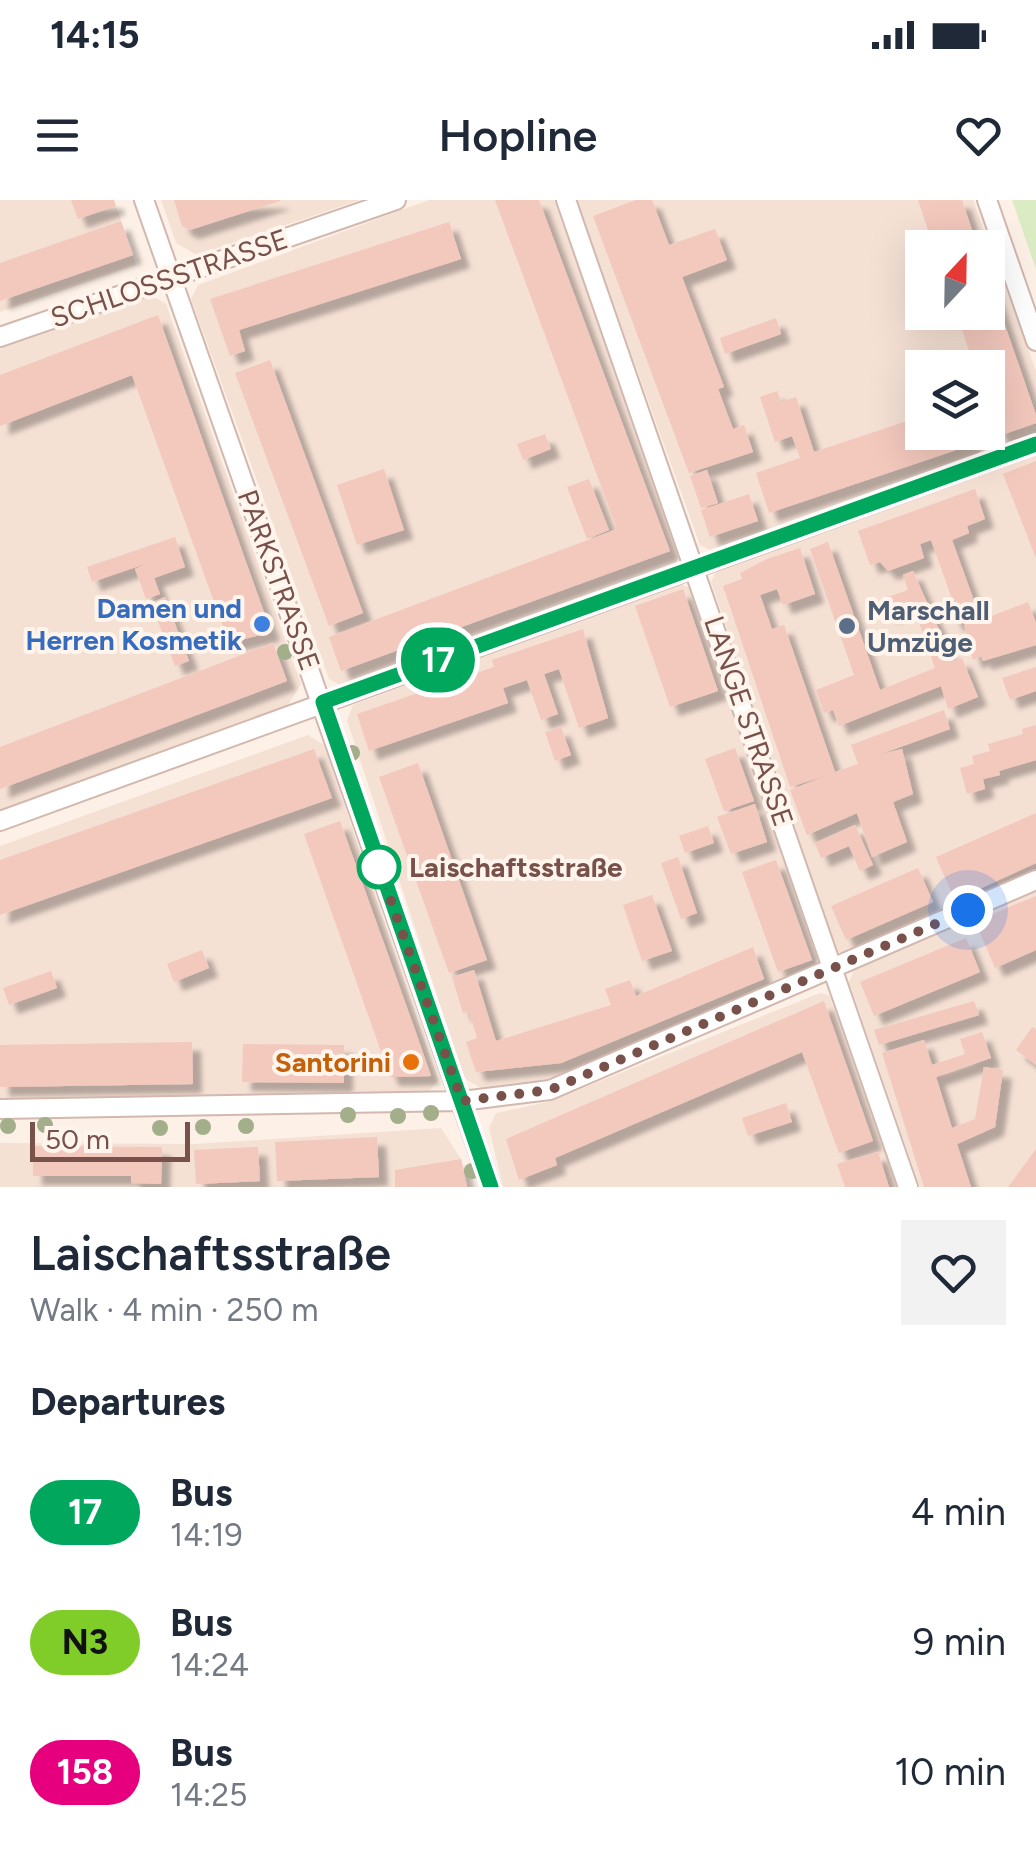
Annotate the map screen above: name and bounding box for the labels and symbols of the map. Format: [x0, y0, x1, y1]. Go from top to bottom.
street label: SCHLOSSSTRASSE [46, 221, 292, 335]
north arrow [905, 230, 1005, 330]
street label: PARKSTRASSE [231, 485, 327, 675]
place label: Damen und Herren Kosmetik [25, 591, 242, 657]
place label: Marschall Umzüge [867, 593, 990, 659]
street label: LANGE STRASSE [697, 611, 801, 831]
marker: Damen und Herren Kosmetik [251, 613, 273, 635]
marker: Marschall Umzüge [836, 615, 858, 637]
line badge: 17 [393, 628, 483, 692]
marker: Laischaftsstraße [358, 846, 400, 888]
place label: Laischaftsstraße [409, 850, 623, 884]
your location [943, 885, 993, 935]
place label: Santorini [275, 1045, 391, 1079]
marker: Santorini [400, 1051, 422, 1073]
scale bar [30, 1117, 190, 1161]

